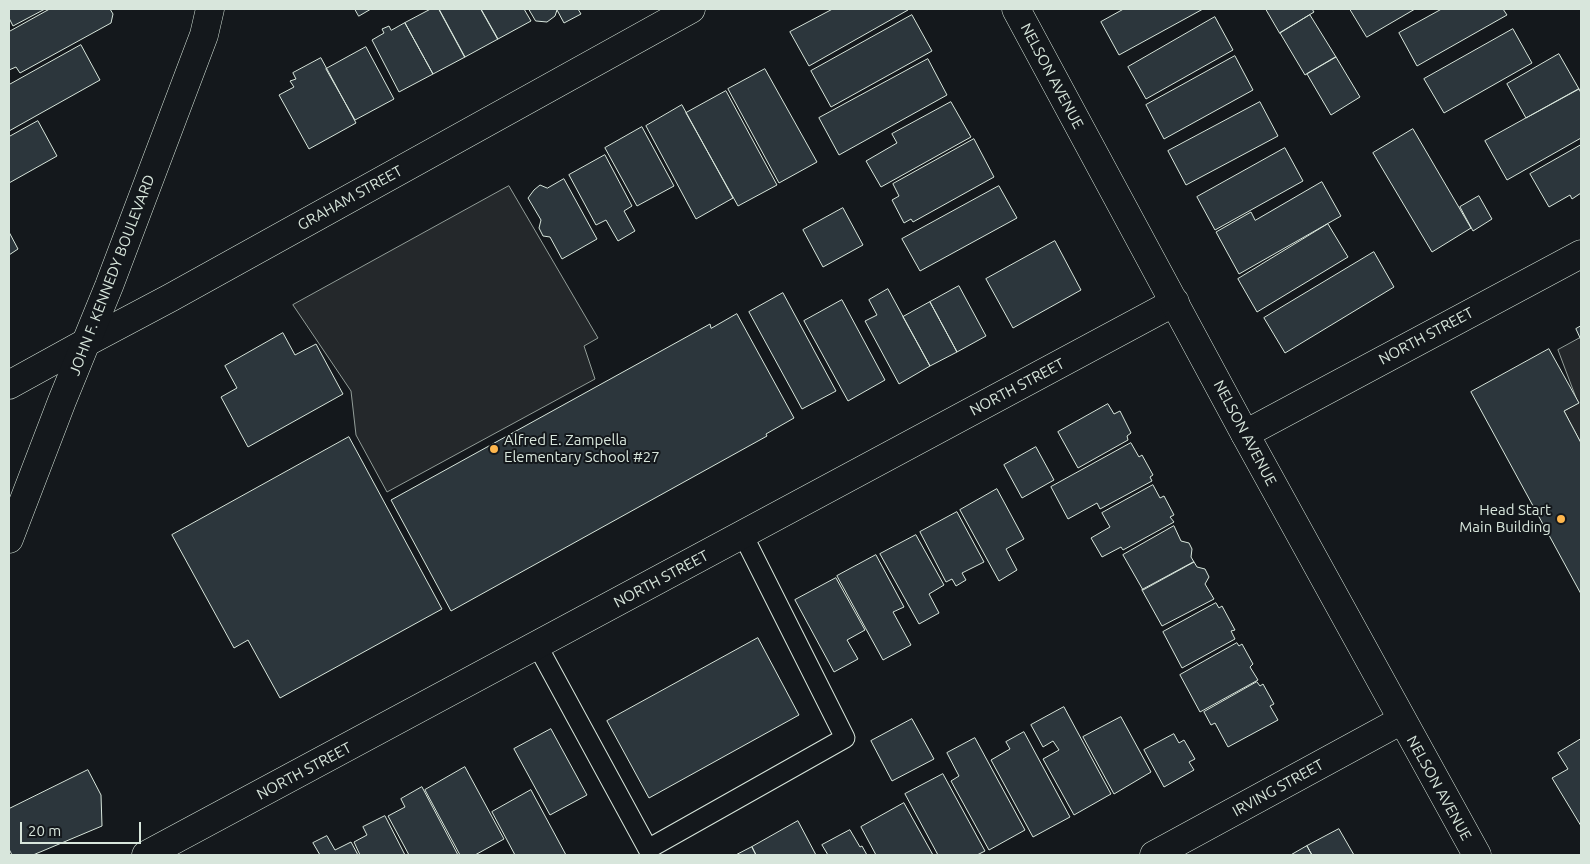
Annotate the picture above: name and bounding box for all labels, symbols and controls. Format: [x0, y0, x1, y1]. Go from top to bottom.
street label: NELSON AVENUE [1017, 20, 1087, 132]
street label: GRAHAM STREET [295, 162, 405, 234]
street label: JOHN F. KENNEDY BOULEVARD [65, 172, 159, 378]
street label: NORTH STREET [1376, 303, 1476, 369]
street label: NORTH STREET [967, 354, 1067, 420]
street label: NELSON AVENUE [1210, 377, 1280, 489]
place label: Alfred E. Zampella Elementary School #27 [504, 431, 660, 466]
marker: Alfred E. Zampella Elementary School #27 [488, 443, 500, 455]
place label: Head Start Main Building [1459, 501, 1551, 536]
marker: Head Start Main Building [1555, 513, 1567, 525]
street label: NORTH STREET [611, 546, 711, 612]
street label: NELSON AVENUE [1403, 733, 1475, 843]
street label: NORTH STREET [254, 738, 354, 804]
street label: IRVING STREET [1229, 756, 1327, 820]
scale bar [22, 812, 144, 844]
text: 20 m [28, 822, 61, 839]

